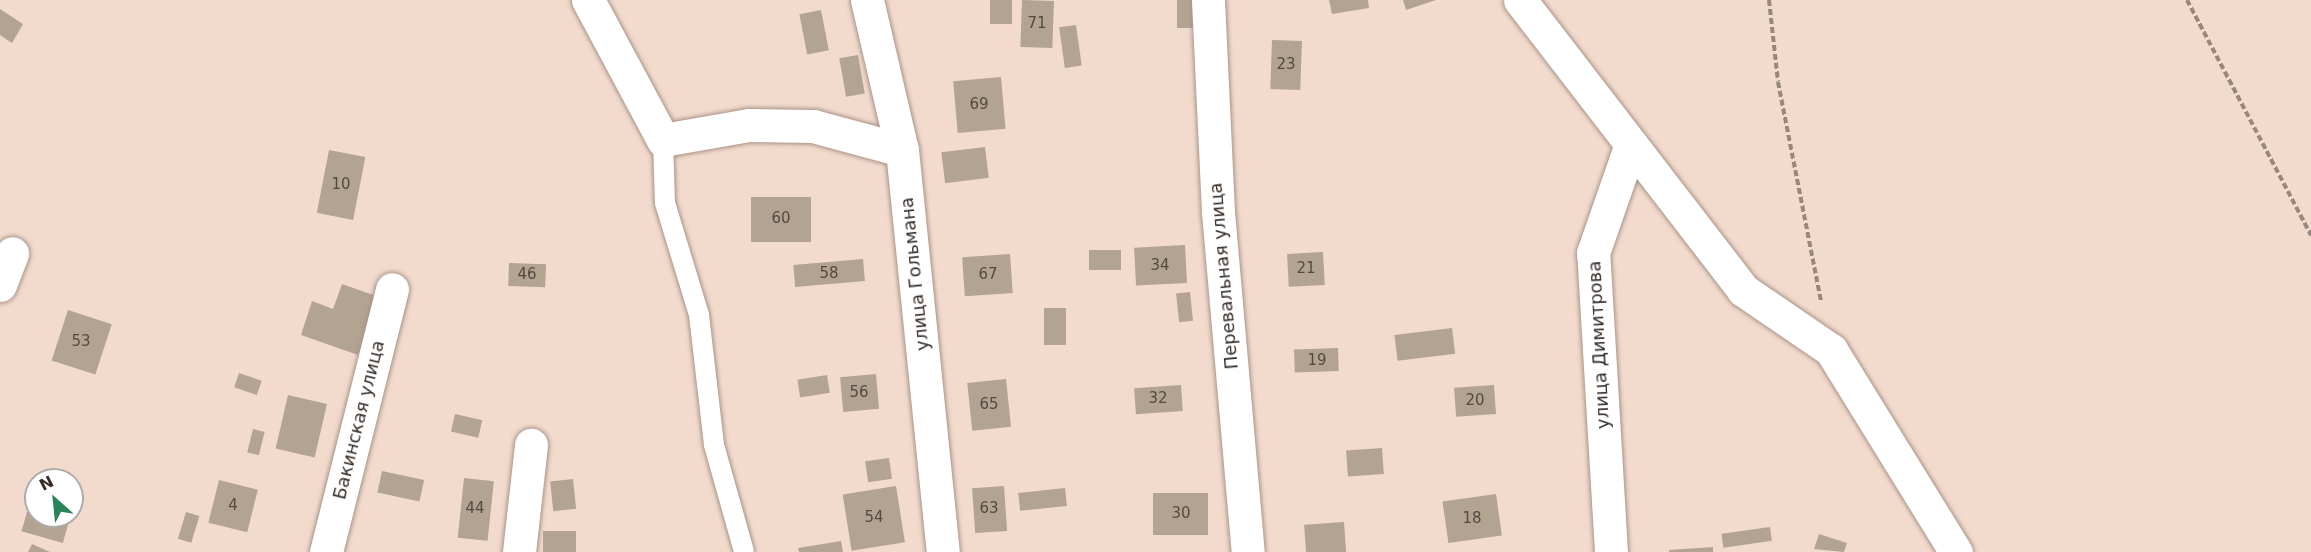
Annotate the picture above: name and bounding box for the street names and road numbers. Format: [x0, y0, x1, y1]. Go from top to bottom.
street label: Перевальная улица [1205, 182, 1243, 370]
street label: улица Гольмана [896, 196, 934, 352]
street label: улица Димитрова [1584, 260, 1614, 430]
street label: Бакинская улица [329, 338, 389, 502]

